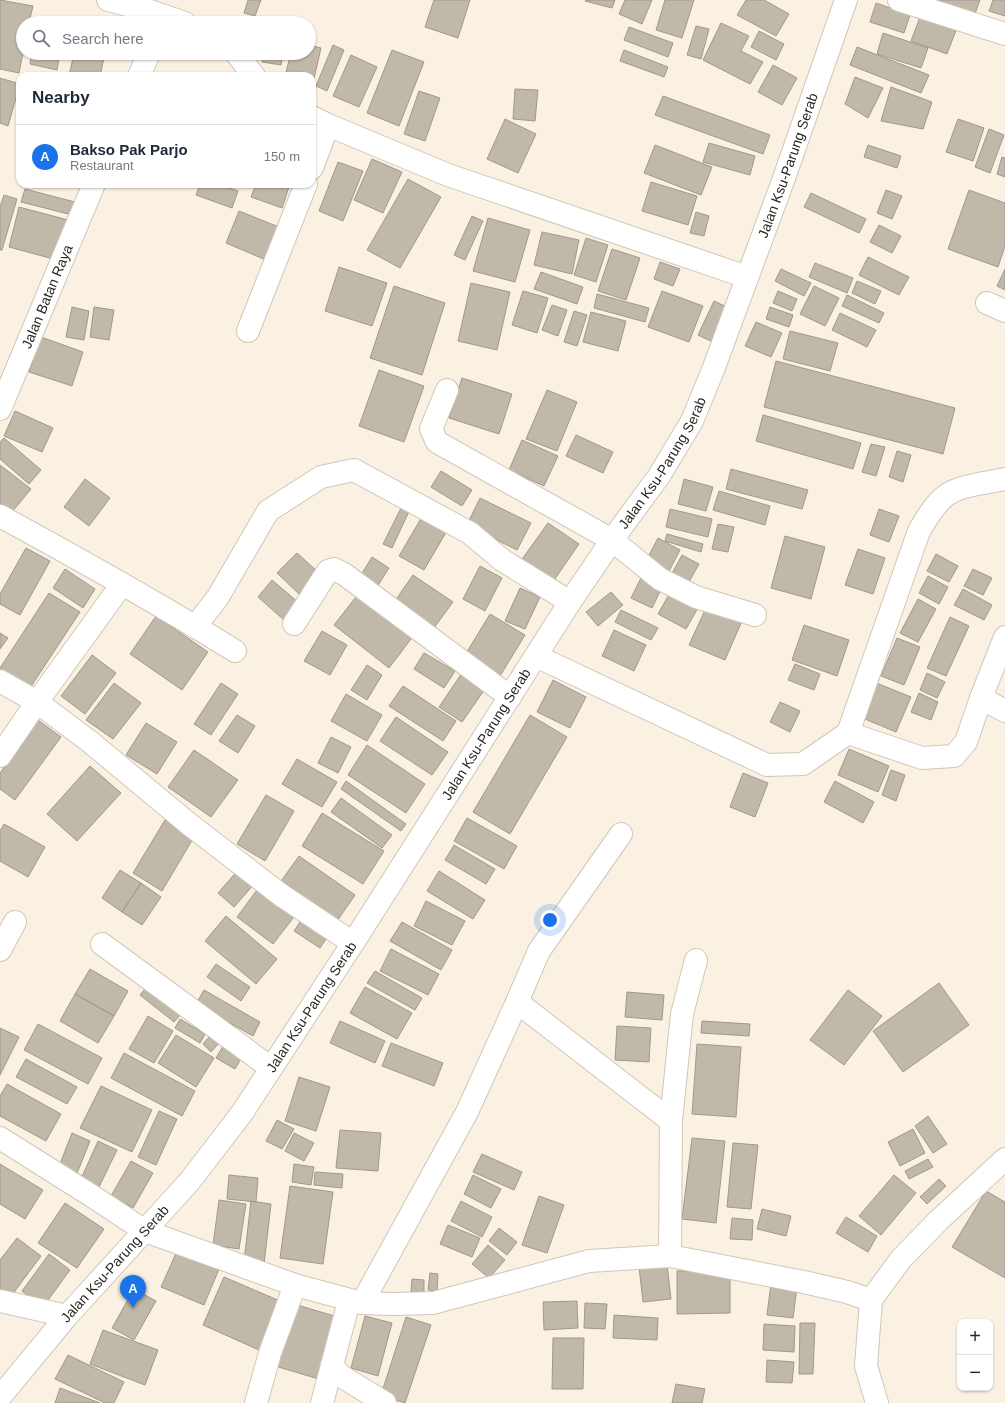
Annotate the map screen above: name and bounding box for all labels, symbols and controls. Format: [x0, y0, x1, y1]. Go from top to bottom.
search box [16, 16, 316, 60]
icon: search [30, 27, 52, 49]
text: Search here [62, 30, 144, 47]
text: Nearby [32, 88, 90, 107]
street label: Jalan Ksu-Parung Serab [755, 91, 821, 240]
text: Bakso Pak Parjo [70, 141, 188, 158]
text: A [40, 149, 50, 164]
text: 150 m [264, 149, 300, 164]
text: Restaurant [70, 158, 134, 173]
street label: Jalan Batan Raya [18, 242, 76, 351]
street label: Jalan Ksu-Parung Serab [615, 394, 709, 532]
street label: Jalan Ksu-Parung Serab [438, 665, 534, 803]
your location [540, 910, 560, 930]
street label: Jalan Ksu-Parung Serab [263, 938, 360, 1075]
street label: Jalan Ksu-Parung Serab [57, 1202, 172, 1325]
pin: A [120, 1275, 146, 1308]
map controls [957, 1319, 993, 1391]
button: + [957, 1319, 993, 1355]
button: − [957, 1355, 993, 1391]

